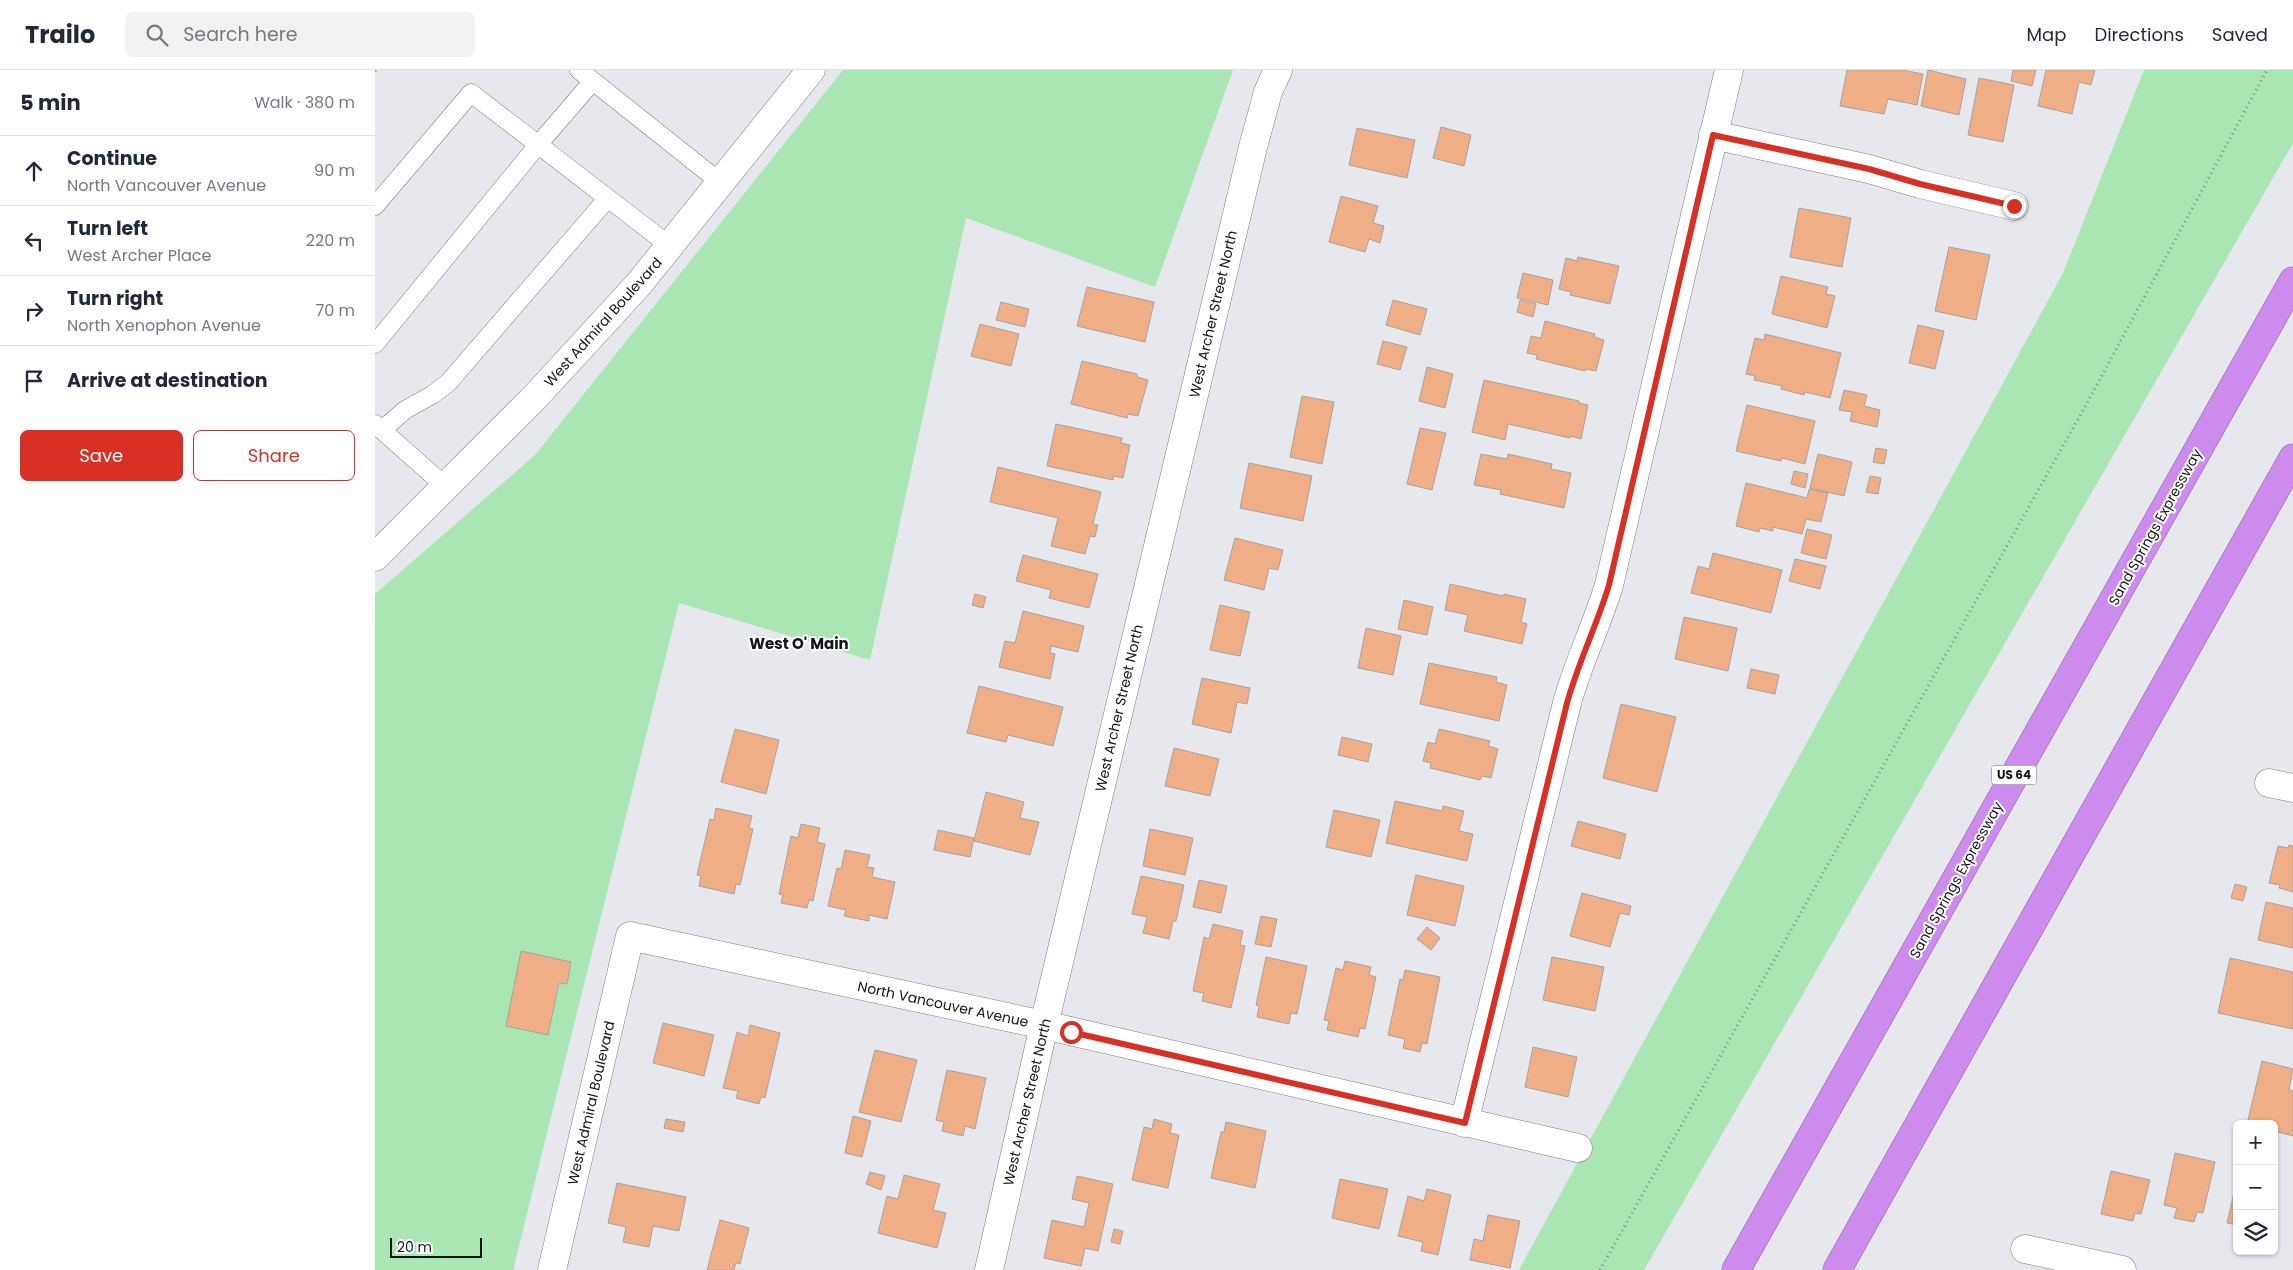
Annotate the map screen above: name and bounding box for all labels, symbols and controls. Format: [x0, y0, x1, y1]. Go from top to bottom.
search box [125, 12, 475, 57]
text: Trailo [25, 18, 95, 51]
icon: search [143, 21, 171, 49]
text: Search here [183, 21, 298, 48]
text: Map [2027, 22, 2066, 47]
text: Directions [2094, 22, 2184, 47]
text: Saved [2212, 22, 2268, 47]
text: 5 min [20, 88, 81, 117]
text: Walk · 380 m [254, 91, 355, 114]
text: Continue [67, 145, 157, 172]
icon: ahead [20, 157, 48, 185]
text: 90 m [314, 159, 355, 182]
text: North Vancouver Avenue [67, 174, 266, 197]
route end [2003, 195, 2026, 218]
text: Turn left [67, 215, 148, 242]
icon: left [20, 227, 48, 255]
street label: West Archer Street North [1184, 228, 1242, 400]
text: 220 m [306, 229, 355, 252]
text: West Archer Place [67, 244, 212, 267]
street label: West Admiral Boulevard [539, 253, 667, 391]
text: Turn right [67, 285, 163, 312]
icon: right [20, 297, 48, 325]
text: 70 m [315, 299, 355, 322]
text: North Xenophon Avenue [67, 314, 261, 337]
icon: arrive [20, 367, 48, 395]
text: Arrive at destination [67, 367, 268, 394]
button: Save [20, 430, 183, 481]
button: Share [193, 430, 355, 481]
street label: Sand Springs Expressway [2104, 445, 2207, 609]
street label: West Archer Street North [1090, 622, 1148, 794]
district label: West O' Main [749, 633, 849, 654]
road number: US 64 [1991, 766, 2037, 784]
street label: Sand Springs Expressway [1905, 798, 2008, 962]
street label: North Vancouver Avenue [856, 976, 1031, 1032]
street label: West Archer Street North [998, 1016, 1056, 1188]
street label: West Admiral Boulevard [562, 1019, 620, 1187]
route start [1060, 1021, 1083, 1044]
map controls [2233, 1120, 2278, 1255]
button: + [2233, 1120, 2278, 1165]
button: − [2233, 1165, 2278, 1210]
button: layers [2233, 1210, 2278, 1255]
scale bar [390, 1235, 483, 1258]
text: 20 m [397, 1237, 432, 1257]

